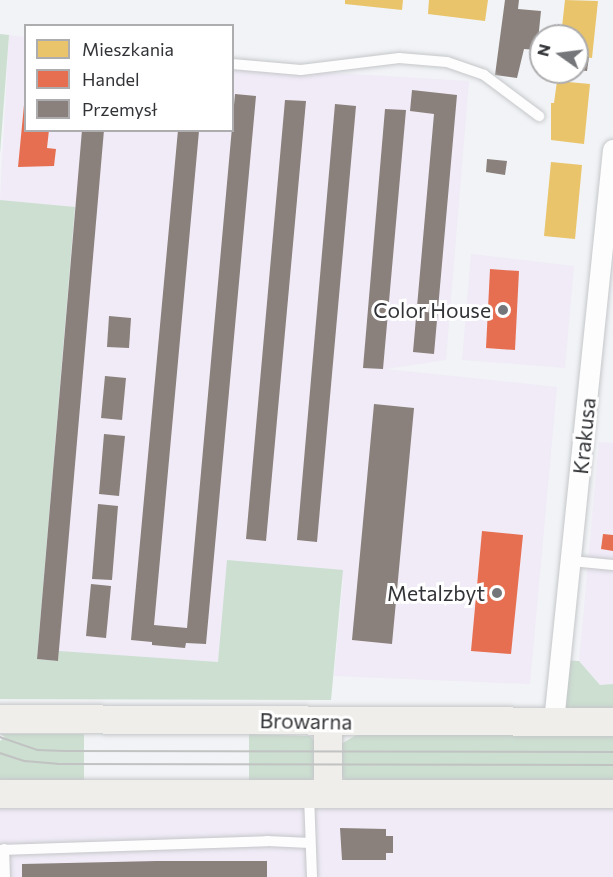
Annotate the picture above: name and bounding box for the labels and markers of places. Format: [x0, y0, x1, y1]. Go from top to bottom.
place label: Color House [373, 297, 491, 323]
marker: Color House [496, 303, 510, 317]
place label: Metalzbyt [387, 580, 485, 606]
marker: Metalzbyt [490, 586, 504, 600]

